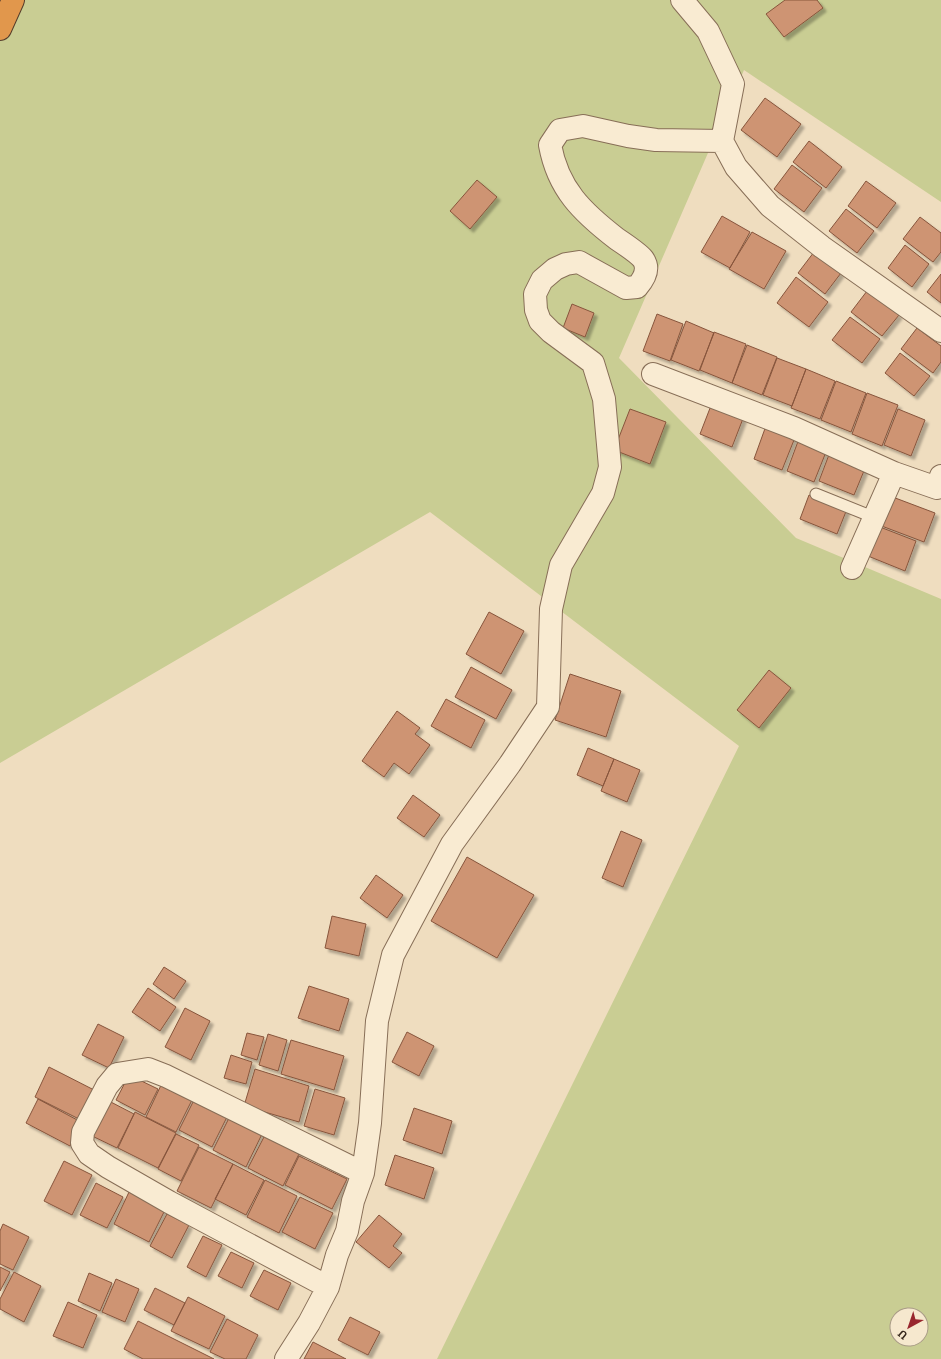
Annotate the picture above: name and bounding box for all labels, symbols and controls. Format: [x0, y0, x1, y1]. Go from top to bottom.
north arrow [889, 1307, 929, 1347]
text: U [896, 1327, 910, 1342]

